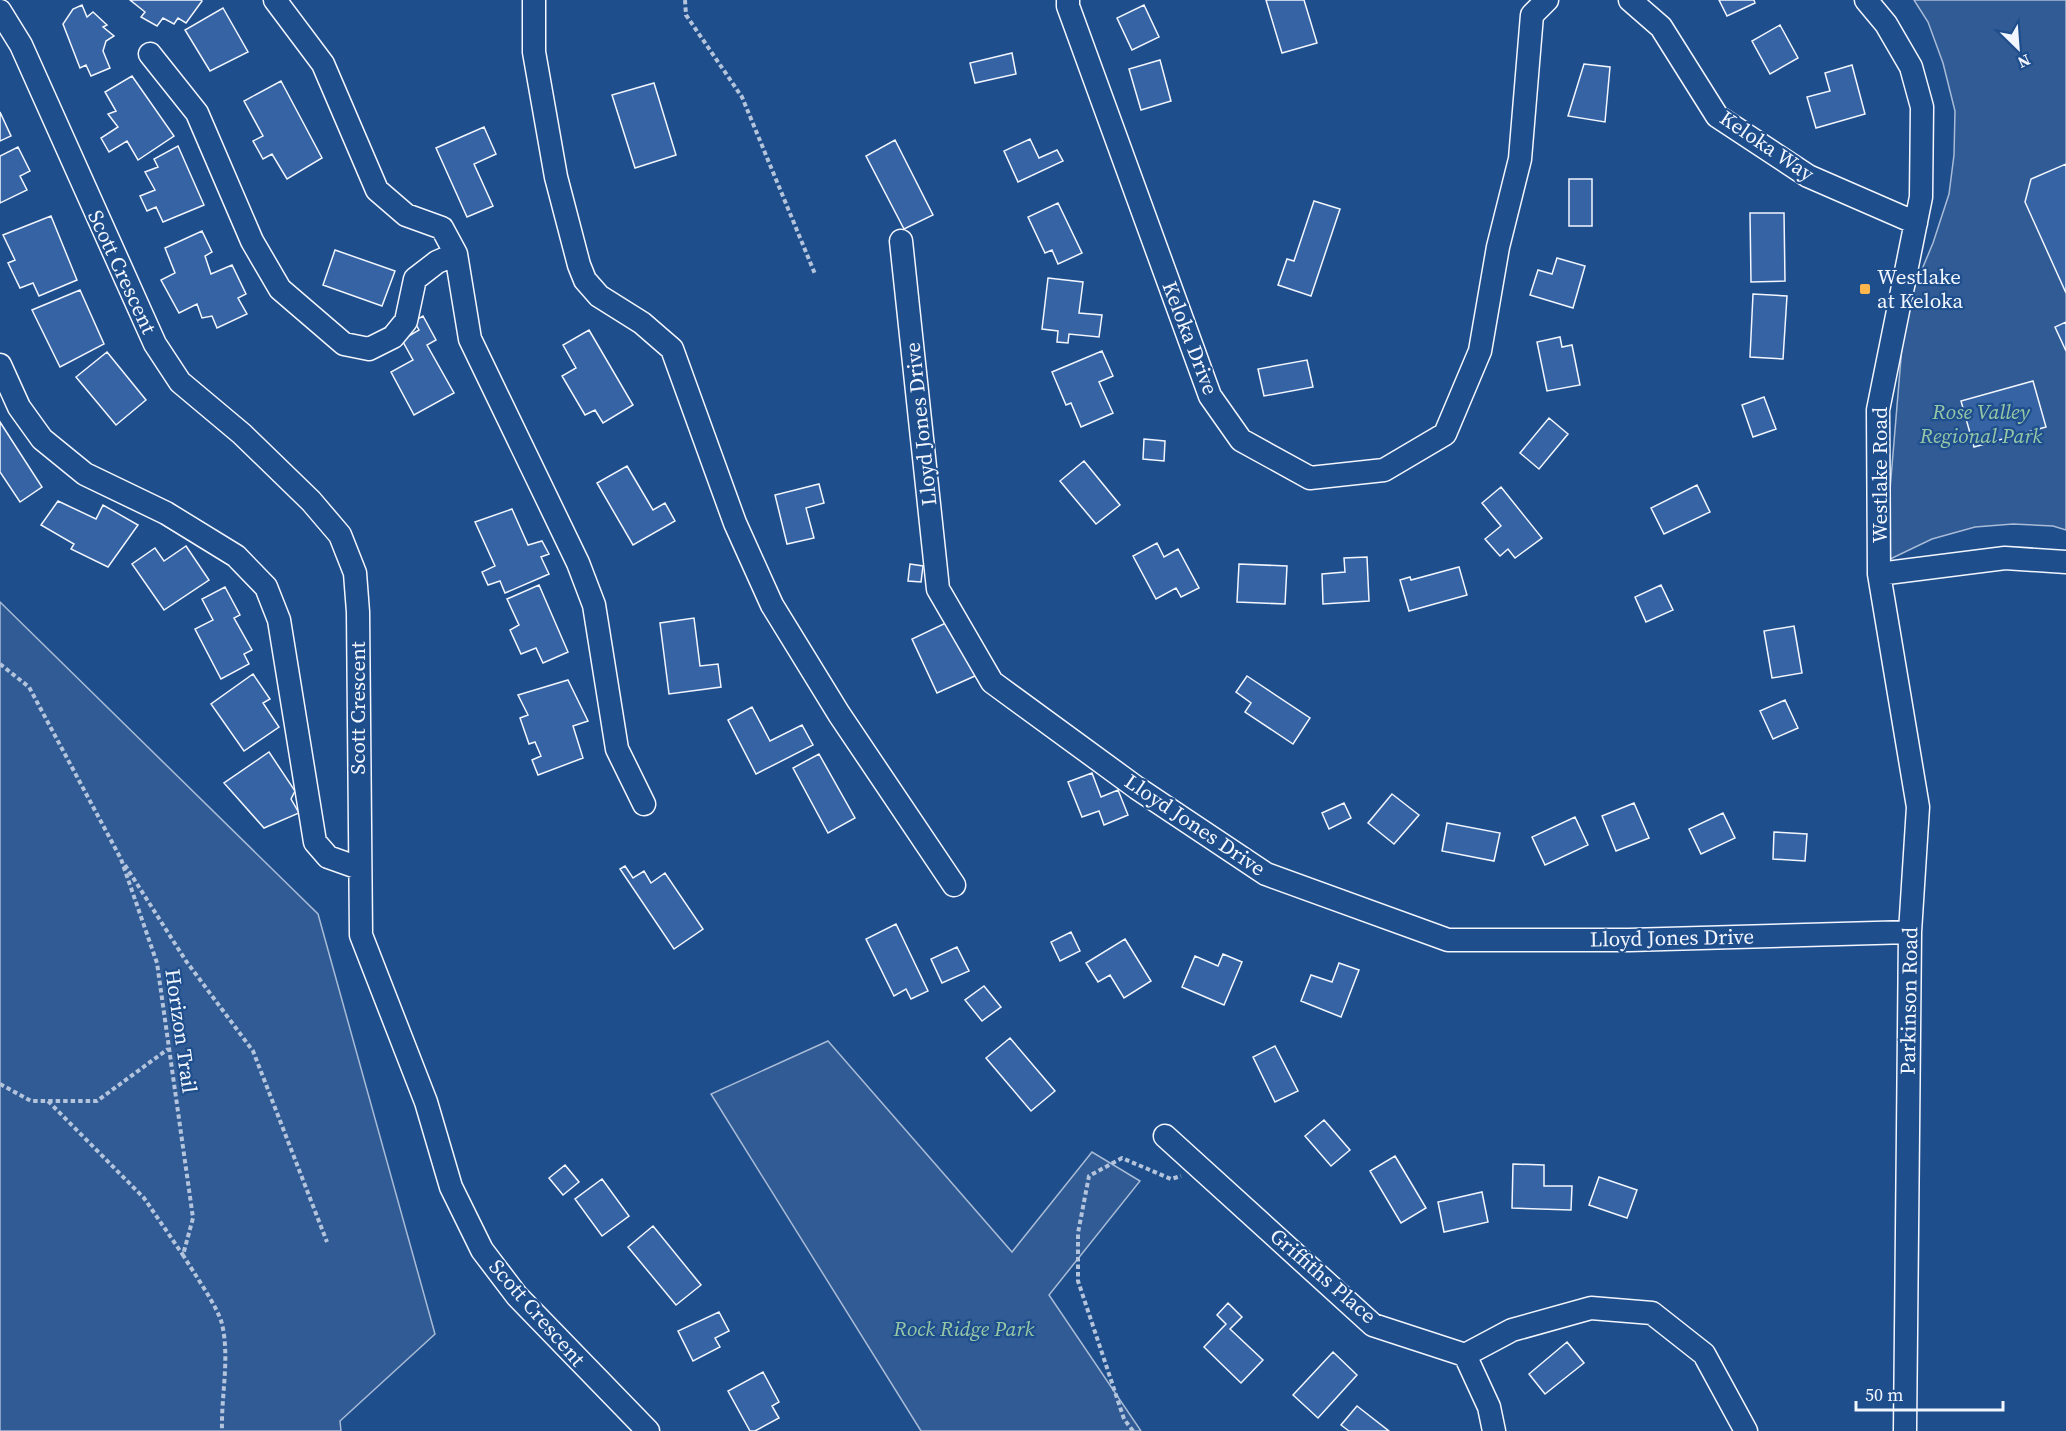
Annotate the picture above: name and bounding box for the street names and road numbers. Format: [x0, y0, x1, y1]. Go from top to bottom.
street label: Keloka Way [1714, 103, 1820, 188]
street label: Scott Crescent [81, 205, 164, 338]
street label: Keloka Drive [1156, 277, 1225, 399]
street label: Lloyd Jones Drive [897, 341, 944, 507]
street label: Westlake Road [1865, 407, 1894, 543]
street label: Scott Crescent [343, 641, 372, 775]
street label: Lloyd Jones Drive [1119, 767, 1271, 883]
street label: Lloyd Jones Drive [1590, 922, 1754, 953]
street label: Parkinson Road [1893, 927, 1924, 1075]
street label: Horizon Trail [158, 967, 205, 1095]
street label: Griffiths Place [1264, 1221, 1383, 1330]
street label: Scott Crescent [483, 1253, 592, 1373]

